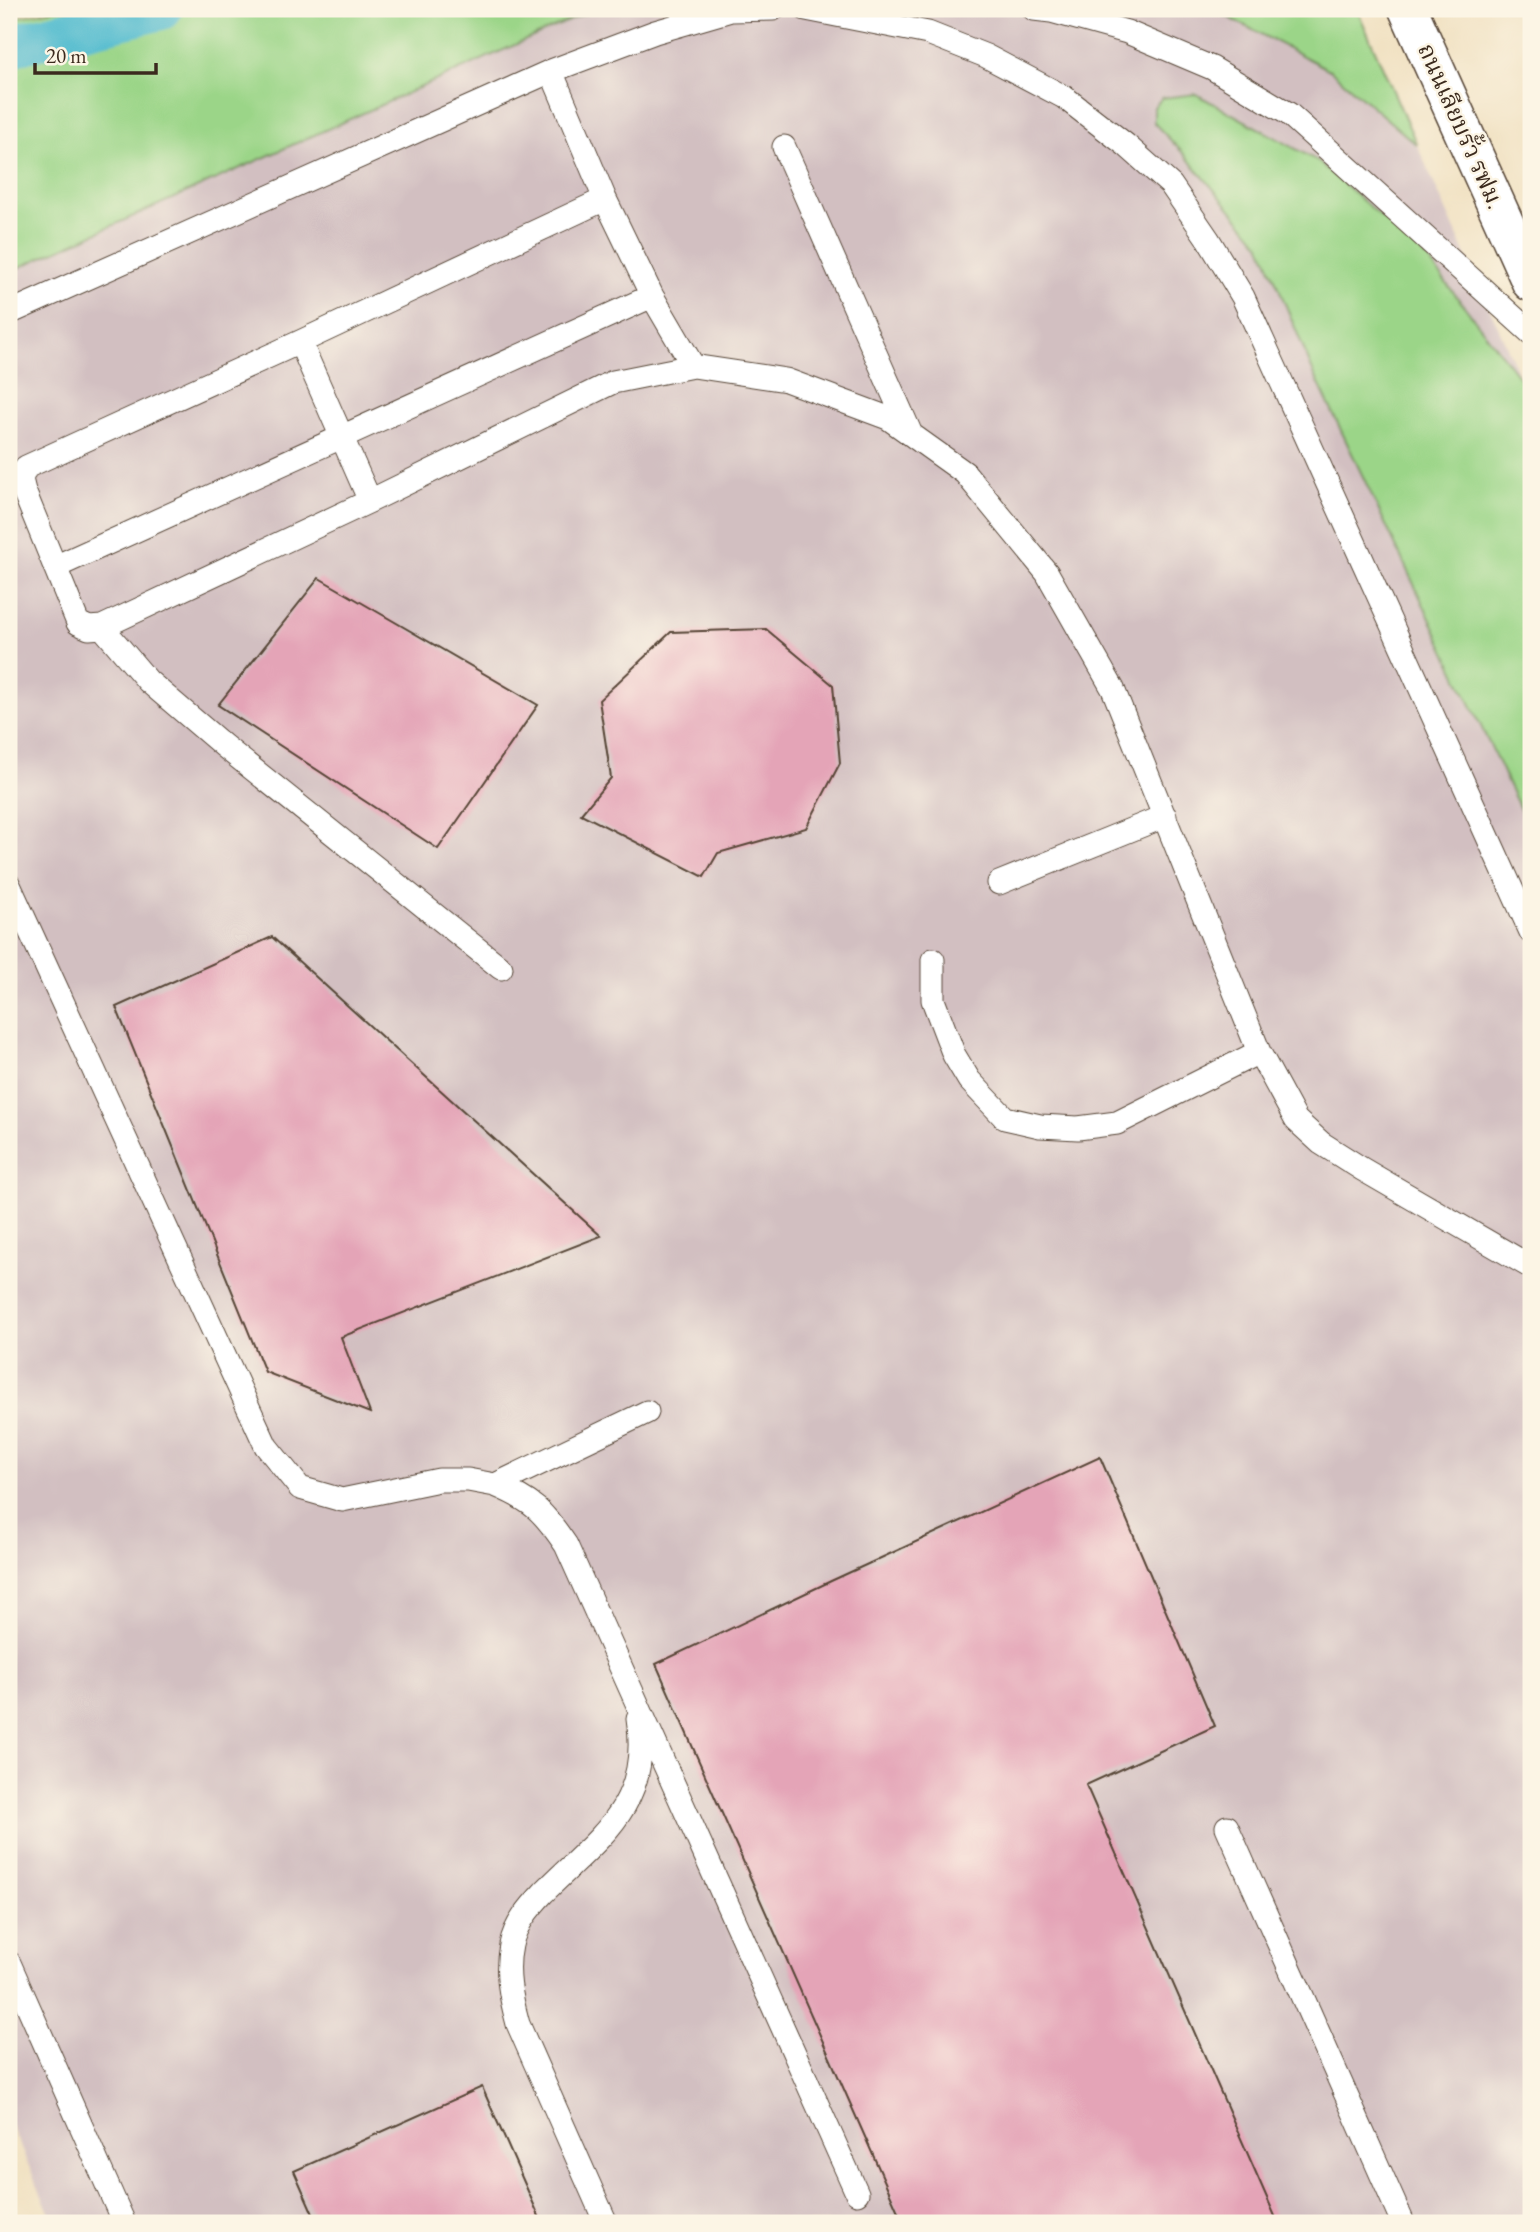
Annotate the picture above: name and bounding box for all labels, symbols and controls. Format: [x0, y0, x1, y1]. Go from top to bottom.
scale bar [35, 32, 156, 76]
street label: ถนนเลียบรั้ว รฟม. [1411, 37, 1514, 213]
text: 20 m [46, 42, 87, 69]

